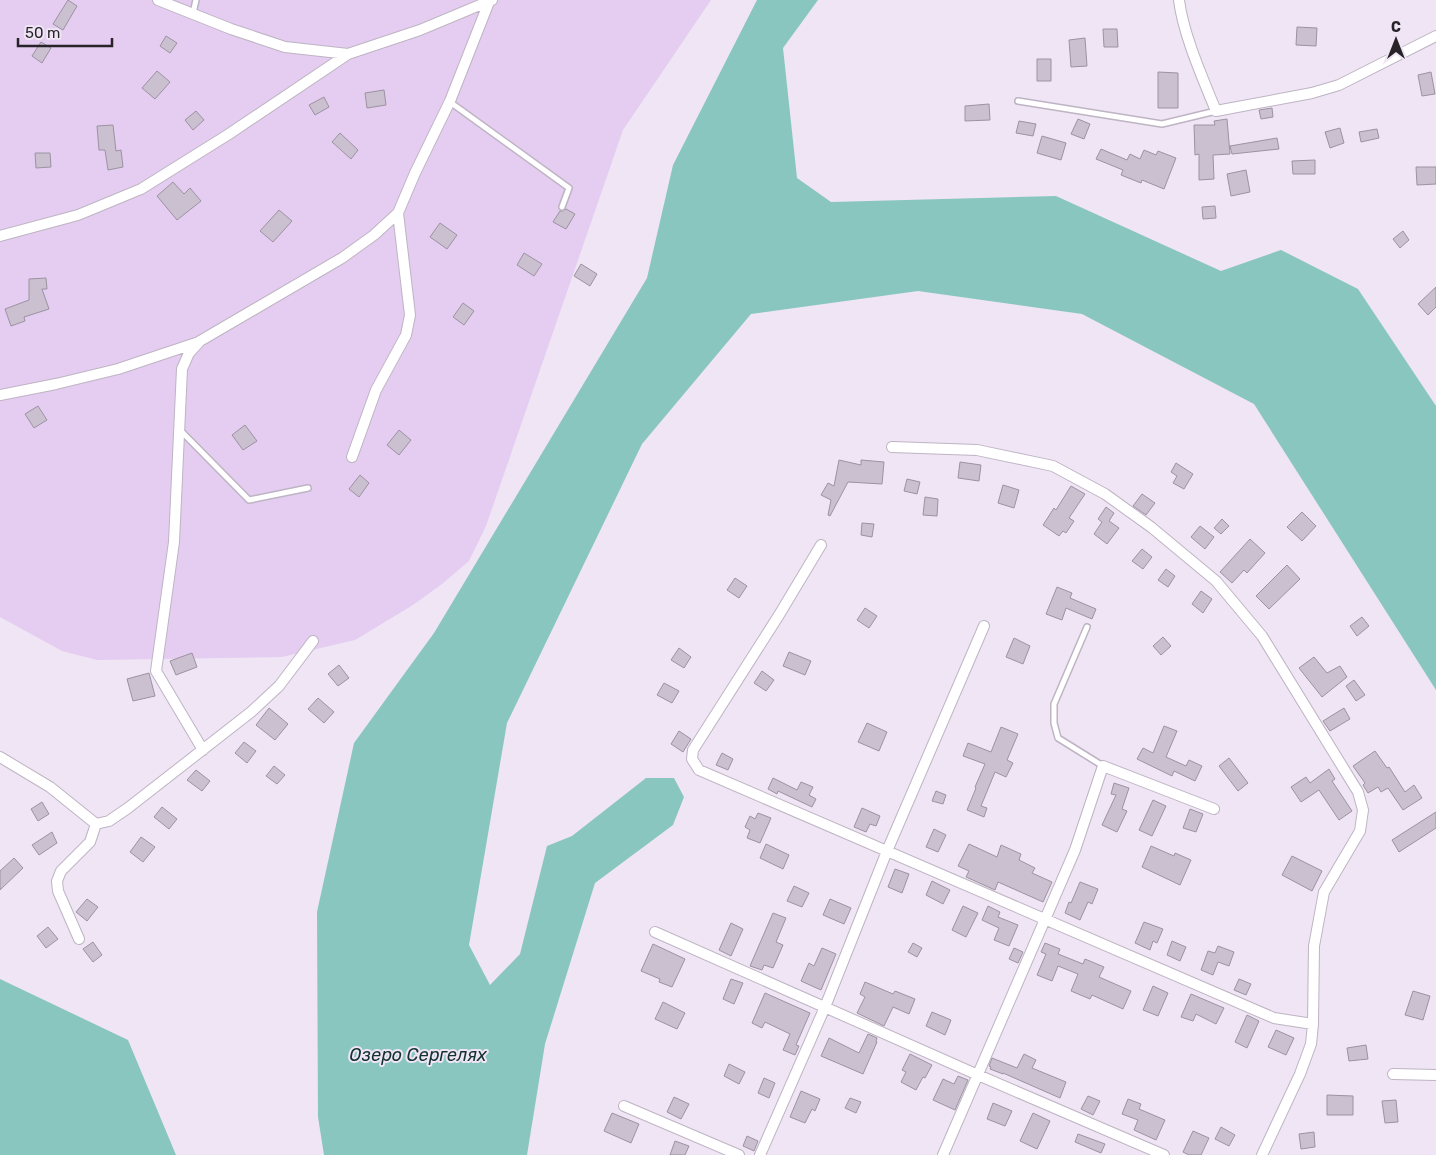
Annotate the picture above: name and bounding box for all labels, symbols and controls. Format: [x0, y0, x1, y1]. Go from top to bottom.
scale bar [18, 15, 111, 47]
north arrow [1371, 15, 1421, 65]
text: С [1391, 19, 1401, 36]
text: 50 m [25, 24, 60, 42]
water label: Озеро Сергелях [349, 1044, 487, 1066]

